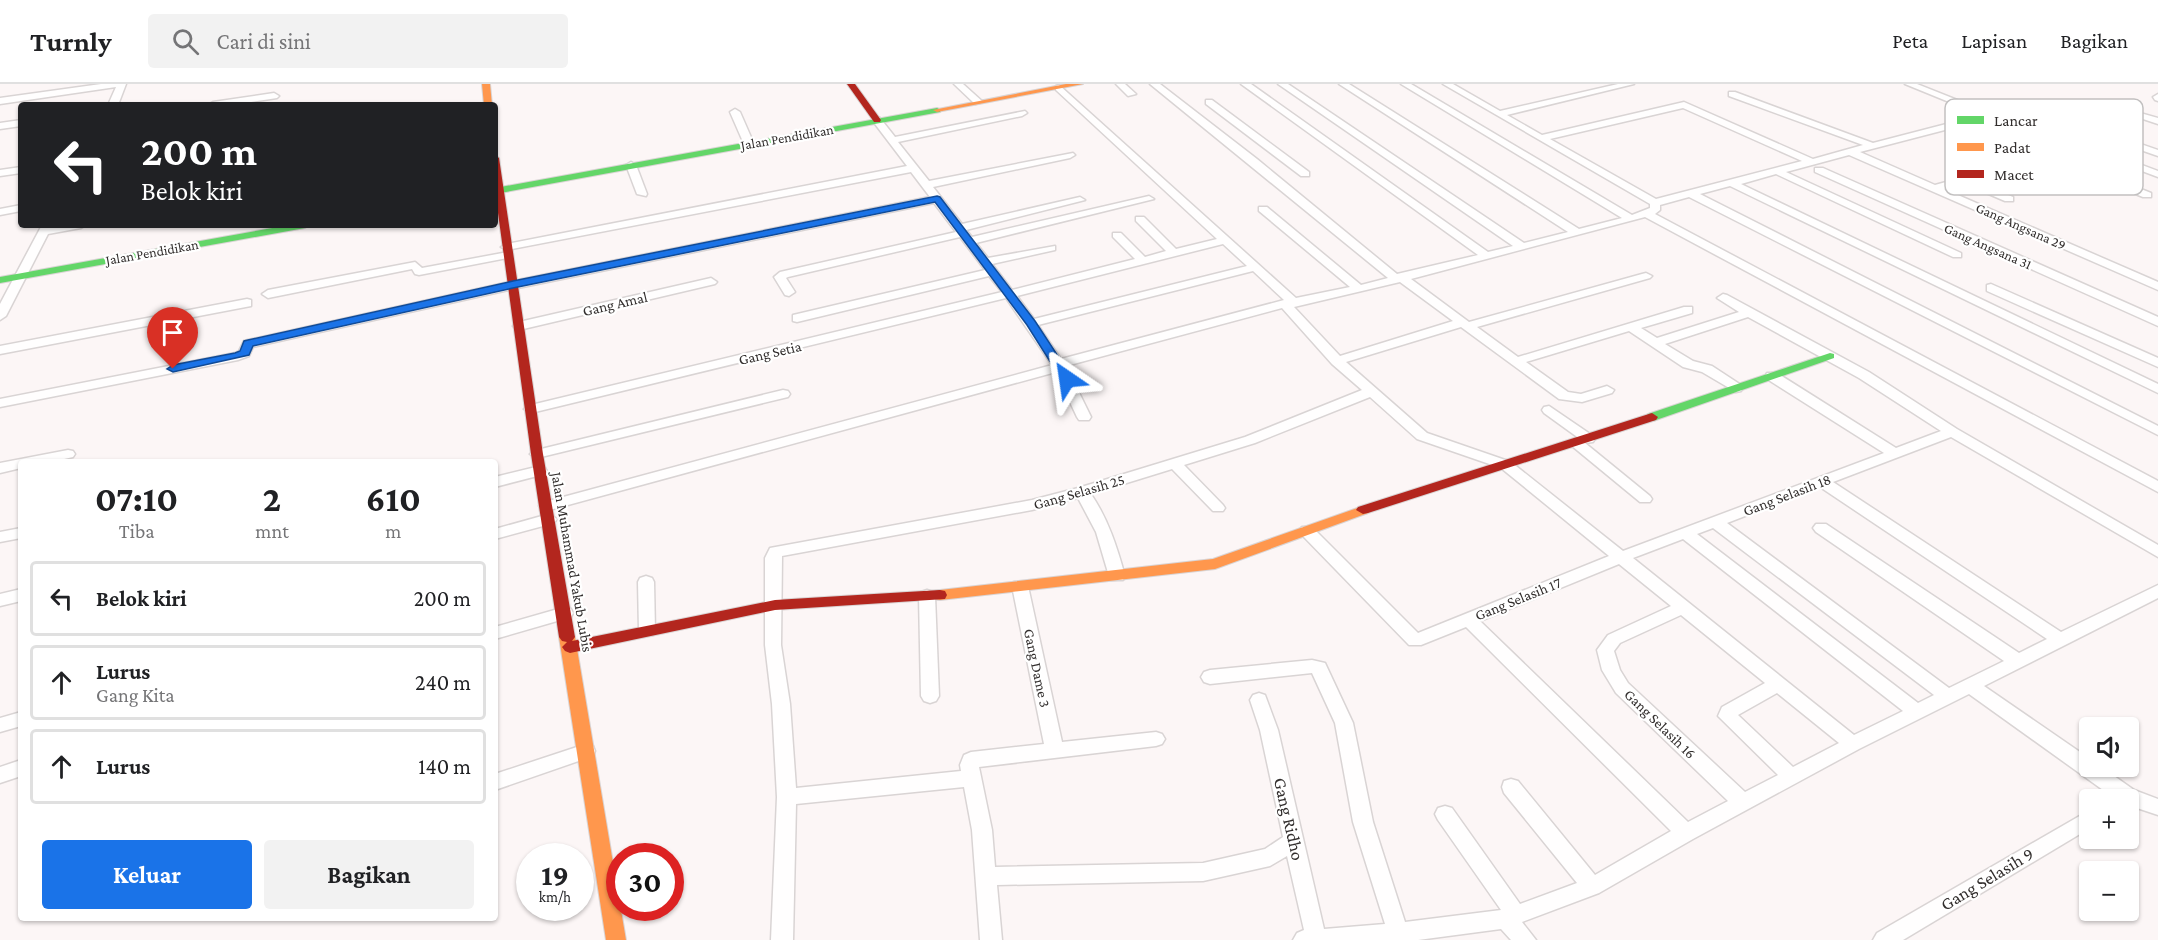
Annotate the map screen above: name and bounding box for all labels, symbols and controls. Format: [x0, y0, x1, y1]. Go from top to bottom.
search box [148, 14, 568, 68]
icon: search [169, 25, 202, 58]
text: Turnly [30, 26, 112, 57]
text: Cari di sini [217, 29, 311, 54]
text: Peta [1892, 29, 1928, 53]
text: Lapisan [1961, 29, 2027, 53]
text: Bagikan [2060, 29, 2128, 53]
legend [1945, 99, 2143, 195]
text: Lancar [1994, 112, 2038, 129]
street label: Jalan Pendidikan [737, 121, 835, 153]
icon: left [42, 126, 120, 204]
text: 200 m [141, 127, 257, 174]
text: Padat [1994, 139, 2031, 156]
text: Macet [1994, 166, 2034, 183]
text: Belok kiri [141, 176, 243, 206]
street label: Gang Angsana 29 [1974, 199, 2068, 253]
street label: Gang Angsana 31 [1942, 220, 2035, 273]
street label: Jalan Pendidikan [102, 236, 200, 268]
street label: Gang Amal [581, 289, 649, 320]
pin [147, 307, 198, 369]
icon: arrive [156, 316, 189, 349]
street label: Gang Setia [737, 338, 803, 369]
position arrow [1035, 347, 1099, 411]
street label: Jalan Muhammad Yakub Lubis [547, 469, 596, 654]
street label: Gang Selasih 25 [1032, 471, 1127, 514]
street label: Gang Selasih 18 [1741, 471, 1834, 520]
text: 07:10 [95, 479, 178, 519]
text: 2 [263, 479, 281, 519]
text: 610 [366, 479, 421, 519]
text: Tiba [119, 520, 154, 542]
text: mnt [255, 520, 289, 542]
text: m [385, 520, 401, 542]
street label: Gang Selasih 17 [1473, 574, 1564, 625]
icon: left [45, 582, 78, 615]
text: Belok kiri [96, 586, 187, 611]
text: 200 m [414, 586, 471, 611]
street label: Gang Dame 3 [1020, 627, 1053, 709]
text: Lurus [96, 659, 150, 684]
icon: ahead [45, 666, 78, 699]
text: 240 m [415, 670, 471, 695]
text: Gang Kita [96, 684, 175, 706]
street label: Gang Selasih 16 [1621, 686, 1699, 763]
map controls [2079, 717, 2139, 921]
button: sound [2079, 717, 2139, 777]
icon: ahead [45, 750, 78, 783]
text: Lurus [96, 754, 150, 779]
text: 140 m [418, 754, 471, 779]
street label: Gang Ridho [1270, 776, 1308, 862]
button: + [2079, 789, 2139, 849]
button: Keluar [42, 840, 252, 909]
button: Bagikan [264, 840, 474, 909]
speed limit sign: 30 [606, 843, 684, 921]
street label: Gang Selasih 9 [1937, 843, 2037, 915]
text: 19 [541, 858, 569, 891]
button: − [2079, 861, 2139, 921]
text: km/h [539, 889, 571, 905]

